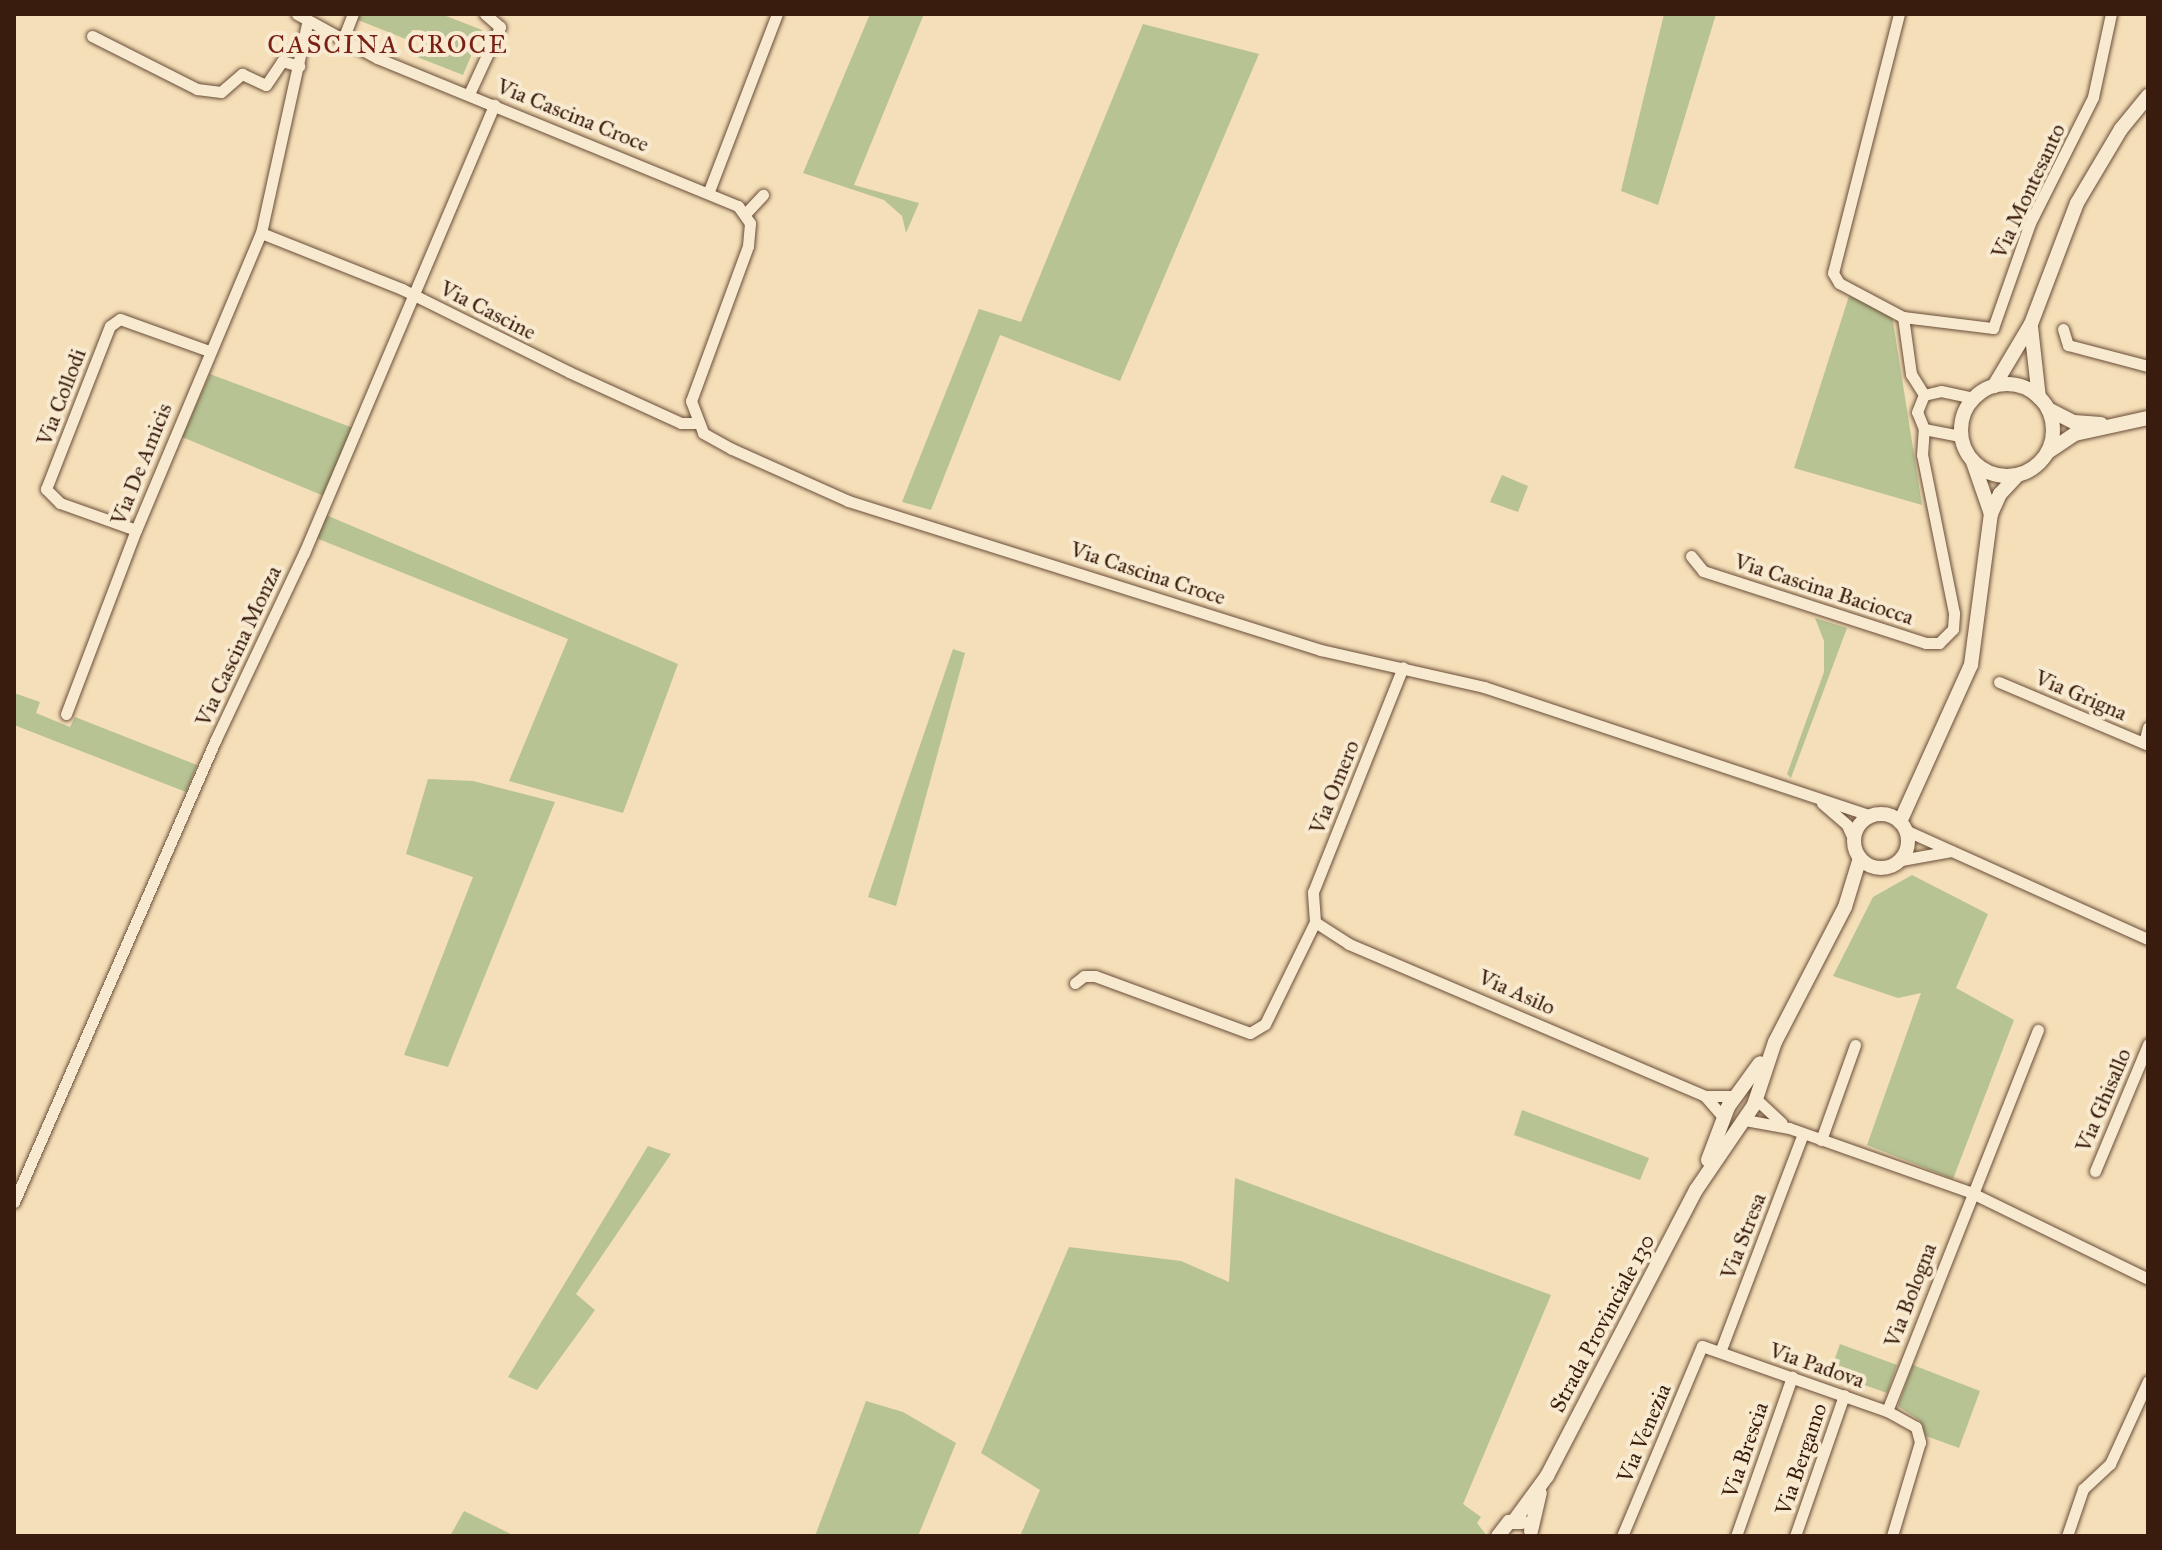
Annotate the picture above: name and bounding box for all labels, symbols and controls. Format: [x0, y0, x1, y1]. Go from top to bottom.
district label: CASCINA CROCE [267, 29, 509, 61]
street label: Via Cascina Croce [493, 72, 653, 158]
street label: Via Montesanto [1985, 119, 2071, 263]
street label: Via Cascine [436, 275, 540, 345]
street label: Via Collodi [30, 345, 92, 449]
street label: Via De Amicis [105, 399, 177, 529]
street label: Via Cascina Croce [1067, 535, 1229, 611]
street label: Via Cascina Baciocca [1731, 548, 1917, 630]
street label: Via Cascina Monza [189, 562, 287, 730]
street label: Via Grigna [2031, 664, 2131, 726]
street label: Via Omero [1303, 736, 1365, 838]
street label: Via Asilo [1474, 963, 1560, 1021]
street label: Via Ghisallo [2069, 1044, 2137, 1156]
street label: Via Stresa [1714, 1189, 1772, 1283]
street label: Strada Provinciale 130 [1544, 1229, 1660, 1417]
street label: Via Bologna [1878, 1239, 1942, 1351]
street label: Via Padova [1766, 1336, 1868, 1394]
street label: Via Venezia [1611, 1380, 1677, 1486]
street label: Via Brescia [1716, 1399, 1774, 1501]
street label: Via Bergamo [1770, 1400, 1832, 1518]

